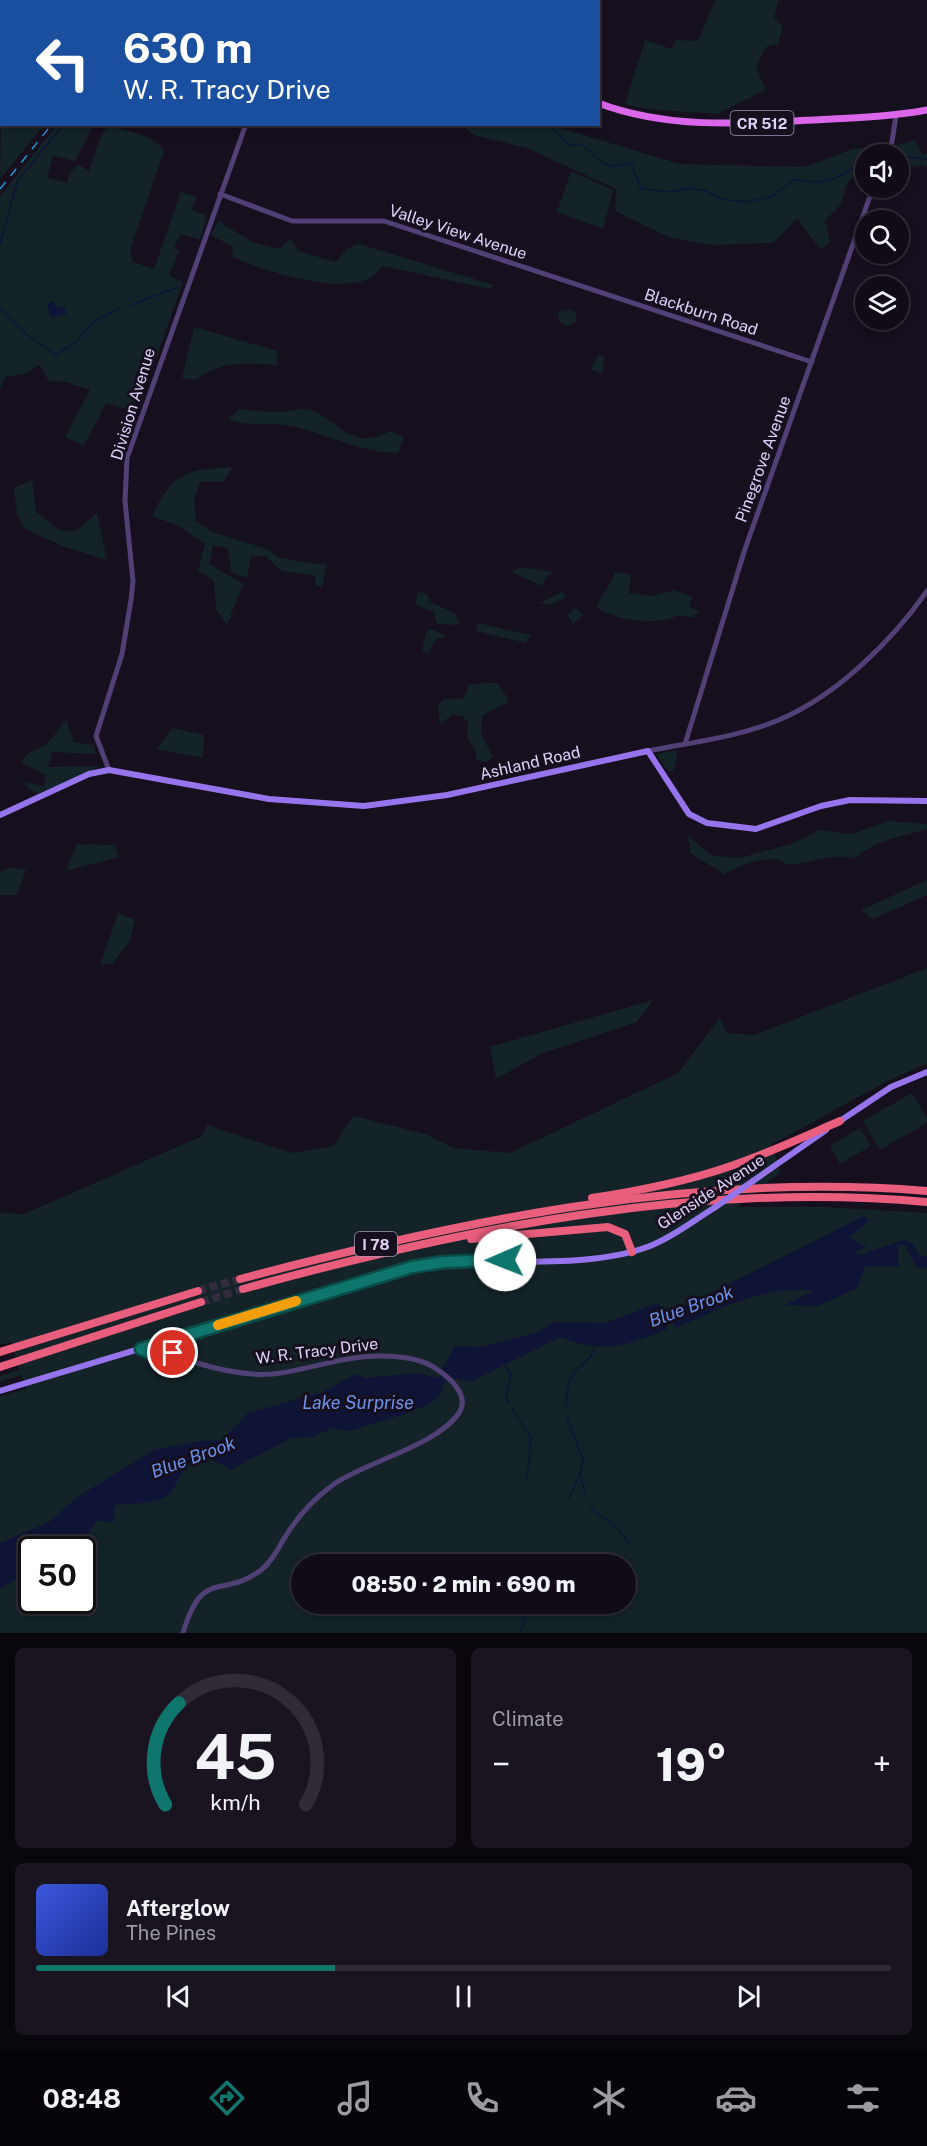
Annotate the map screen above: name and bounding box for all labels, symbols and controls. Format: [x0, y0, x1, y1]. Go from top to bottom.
text: 630 m [123, 23, 253, 72]
icon: left [24, 24, 102, 102]
text: W. R. Tracy Drive [123, 73, 331, 105]
road number: CR 512 [730, 111, 794, 135]
map controls [855, 144, 909, 330]
button: sound [855, 144, 909, 198]
street label: Valley View Avenue [387, 201, 529, 263]
button: search [855, 210, 909, 264]
button: layers [855, 276, 909, 330]
street label: Blackburn Road [642, 285, 760, 339]
street label: Division Avenue [107, 346, 159, 462]
street label: Pinegrove Avenue [731, 393, 795, 525]
street label: Ashland Road [478, 742, 582, 784]
street label: Glenside Avenue [654, 1150, 768, 1234]
position arrow [473, 1228, 537, 1292]
road number: I 78 [355, 1232, 397, 1256]
water label: Blue Brook [646, 1281, 736, 1331]
pin [147, 1327, 198, 1378]
street label: W. R. Tracy Drive [255, 1334, 379, 1368]
icon: arrive [156, 1336, 189, 1369]
water label: Lake Surprise [302, 1392, 414, 1413]
water label: Blue Brook [148, 1432, 238, 1482]
speed limit sign: 50 [18, 1536, 96, 1614]
text: 08:50 · 2 min · 690 m [351, 1571, 576, 1597]
text: Climate [492, 1707, 564, 1731]
text: 45 [194, 1720, 277, 1793]
text: 19° [656, 1738, 727, 1791]
text: − [492, 1745, 510, 1783]
text: + [873, 1745, 891, 1783]
text: km/h [210, 1790, 261, 1815]
text: Afterglow [126, 1895, 230, 1921]
text: The Pines [126, 1921, 216, 1945]
icon: previous [162, 1980, 195, 2013]
icon: pause [447, 1980, 480, 2013]
icon: next [732, 1980, 765, 2013]
icon: directions [206, 2077, 248, 2119]
icon: music [334, 2077, 376, 2119]
icon: phone [461, 2077, 503, 2119]
icon: climate [588, 2077, 630, 2119]
icon: car [715, 2077, 757, 2119]
icon: filters [842, 2077, 884, 2119]
text: 08:48 [43, 2082, 121, 2114]

